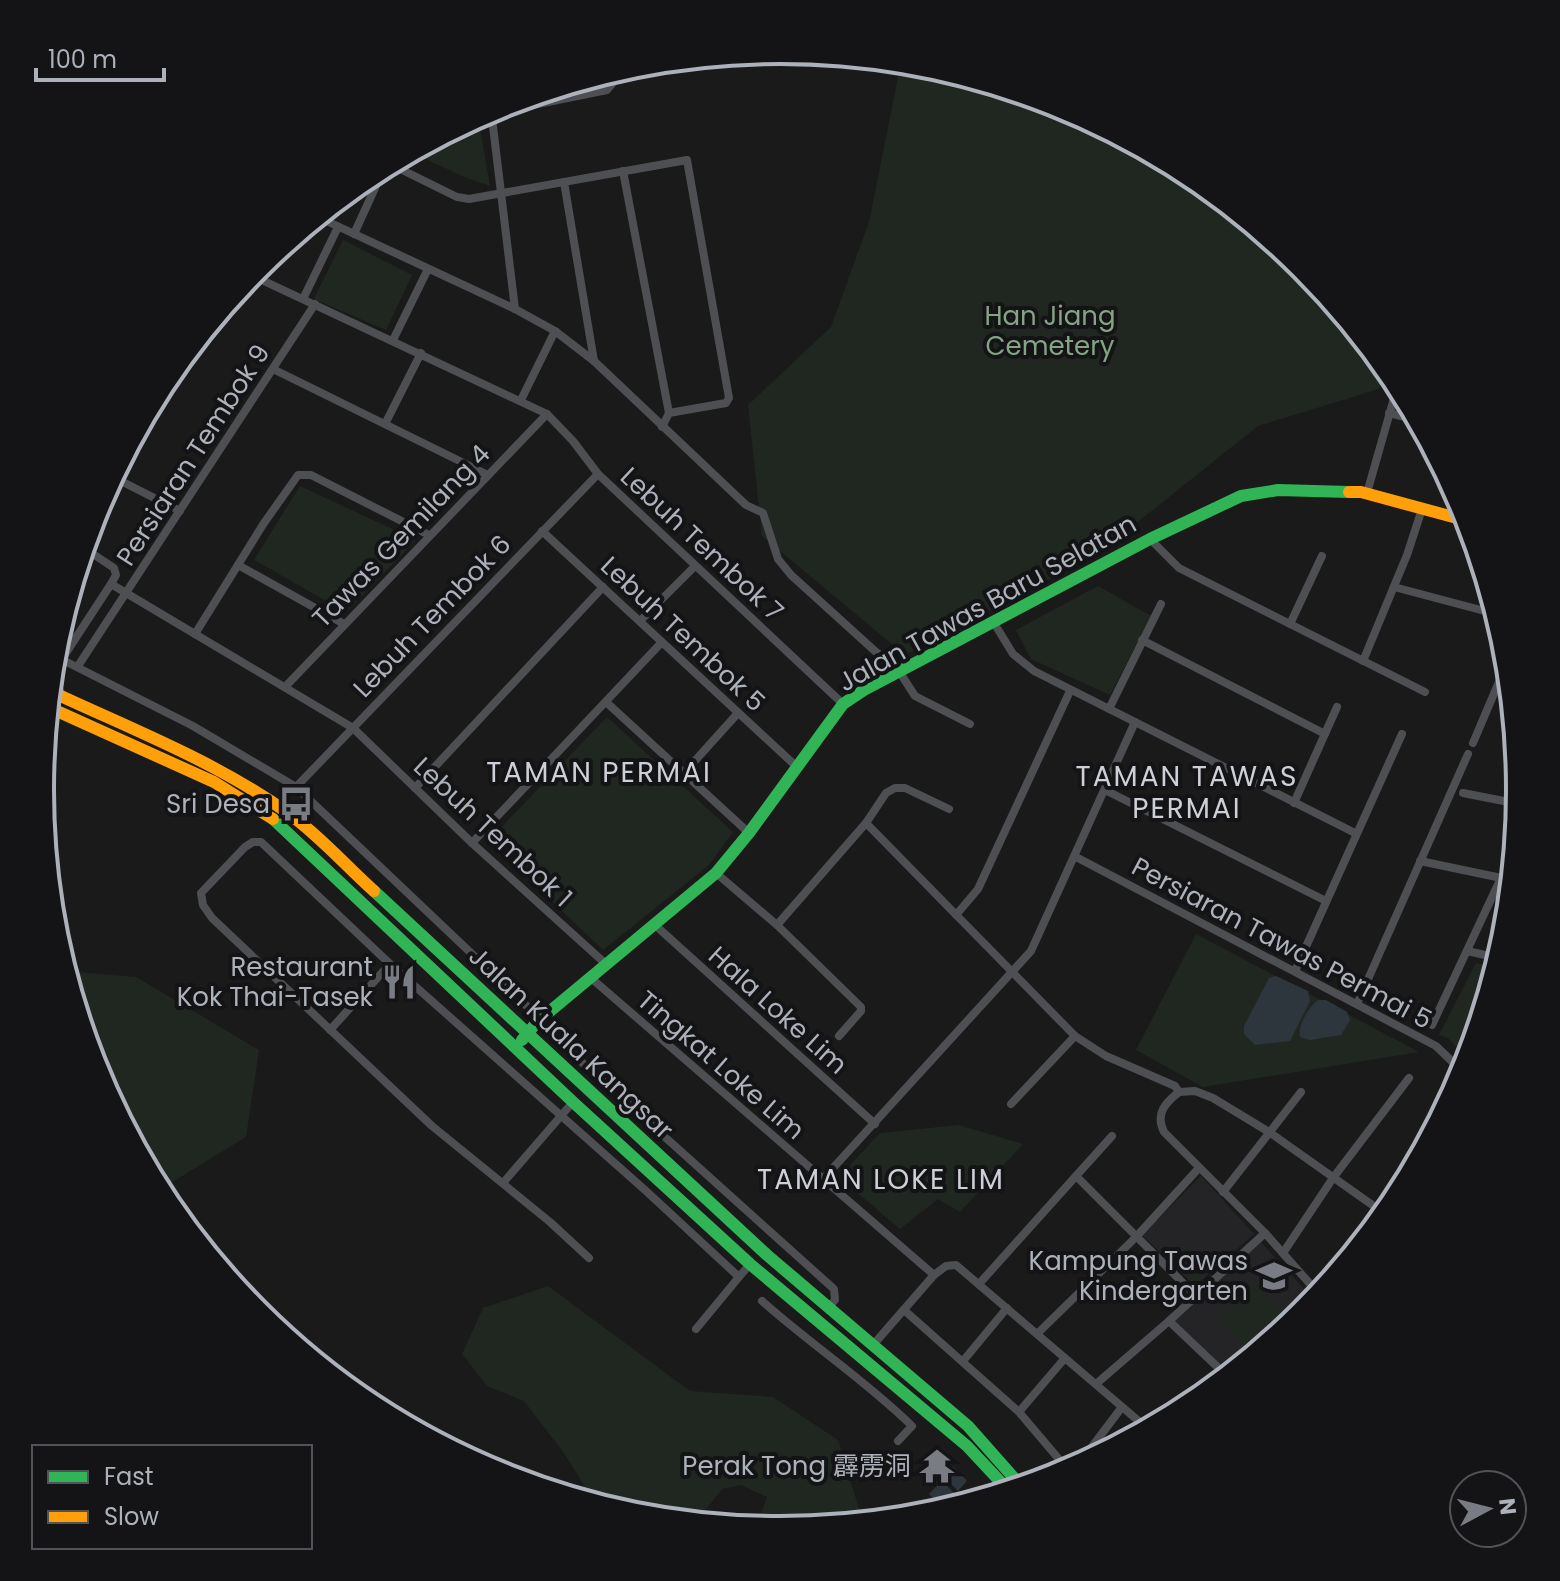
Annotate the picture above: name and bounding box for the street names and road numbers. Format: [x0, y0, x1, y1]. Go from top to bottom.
street label: Persiaran Tembok 9 [108, 337, 278, 573]
street label: Tawas Gemilang 4 [304, 436, 498, 636]
street label: Lebuh Tembok 7 [613, 459, 791, 629]
street label: Jalan Tawas Baru Selatan [831, 506, 1143, 700]
street label: Lebuh Tembok 6 [345, 527, 519, 705]
street label: Lebuh Tembok 5 [593, 548, 773, 720]
street label: Lebuh Tembok 1 [406, 749, 580, 915]
street label: Persiaran Tawas Permai 5 [1126, 848, 1438, 1038]
street label: Hala Loke Lim [701, 938, 855, 1082]
street label: Jalan Kuala Kangsar [461, 939, 681, 1147]
street label: Tingkat Loke Lim [630, 982, 812, 1148]

